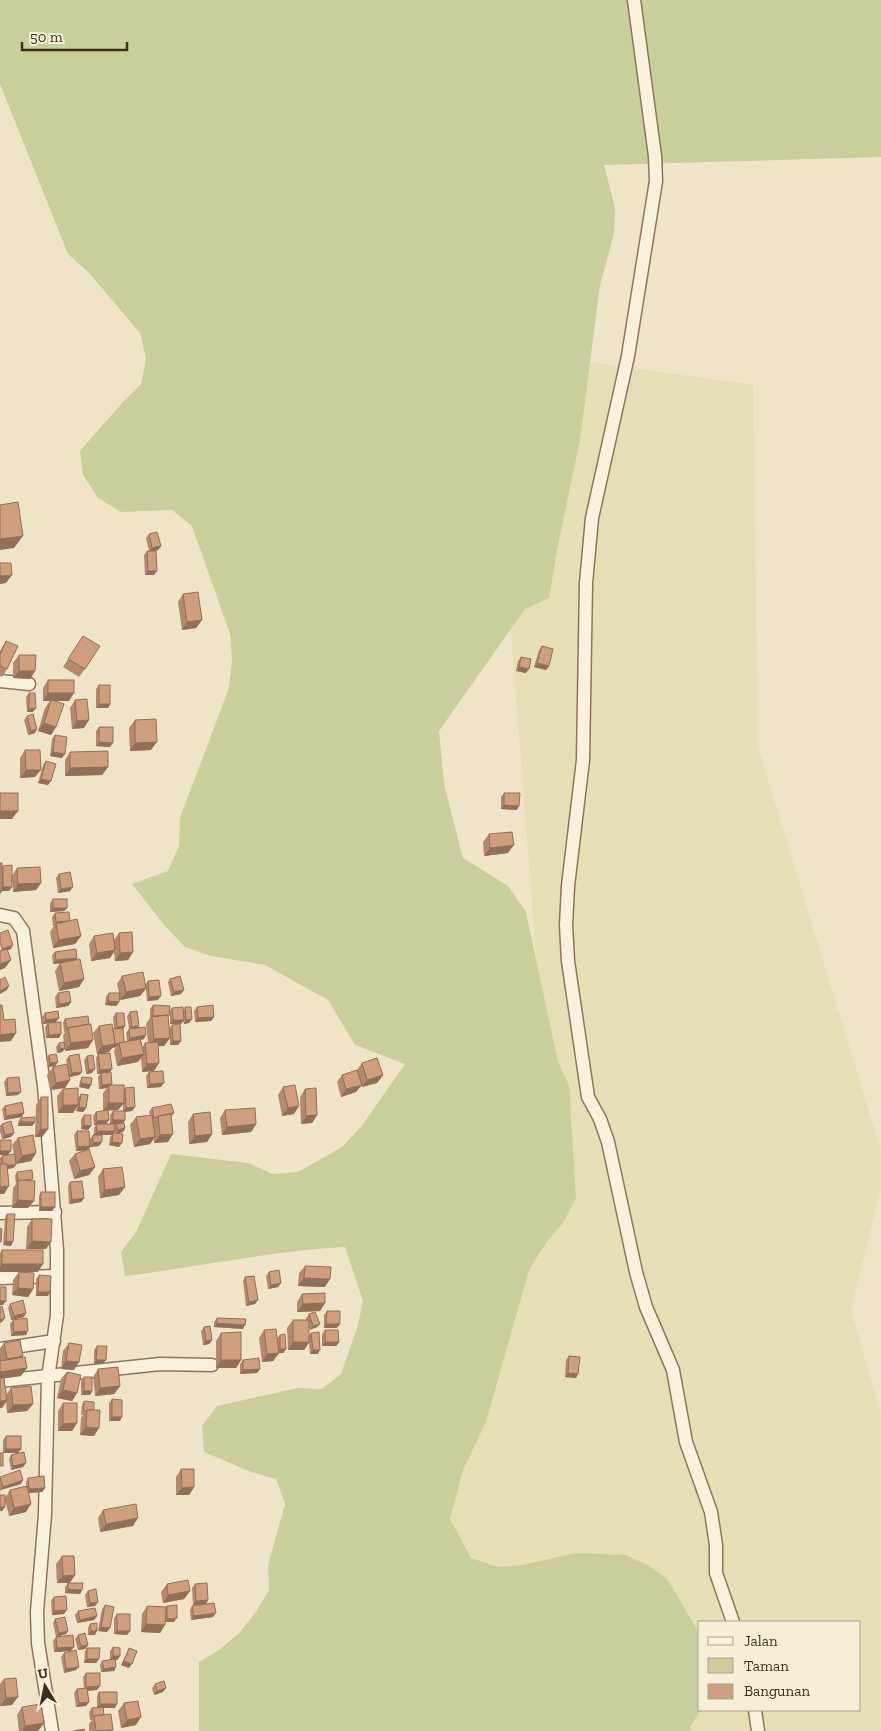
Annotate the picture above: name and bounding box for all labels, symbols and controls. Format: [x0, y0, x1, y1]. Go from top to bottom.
scale bar [22, 20, 128, 52]
text: 50 m [30, 28, 63, 46]
legend [698, 1621, 861, 1711]
text: Jalan [744, 1632, 778, 1650]
text: Taman [744, 1657, 789, 1675]
north arrow [20, 1661, 70, 1711]
text: U [36, 1664, 49, 1683]
text: Bangunan [744, 1682, 810, 1700]

